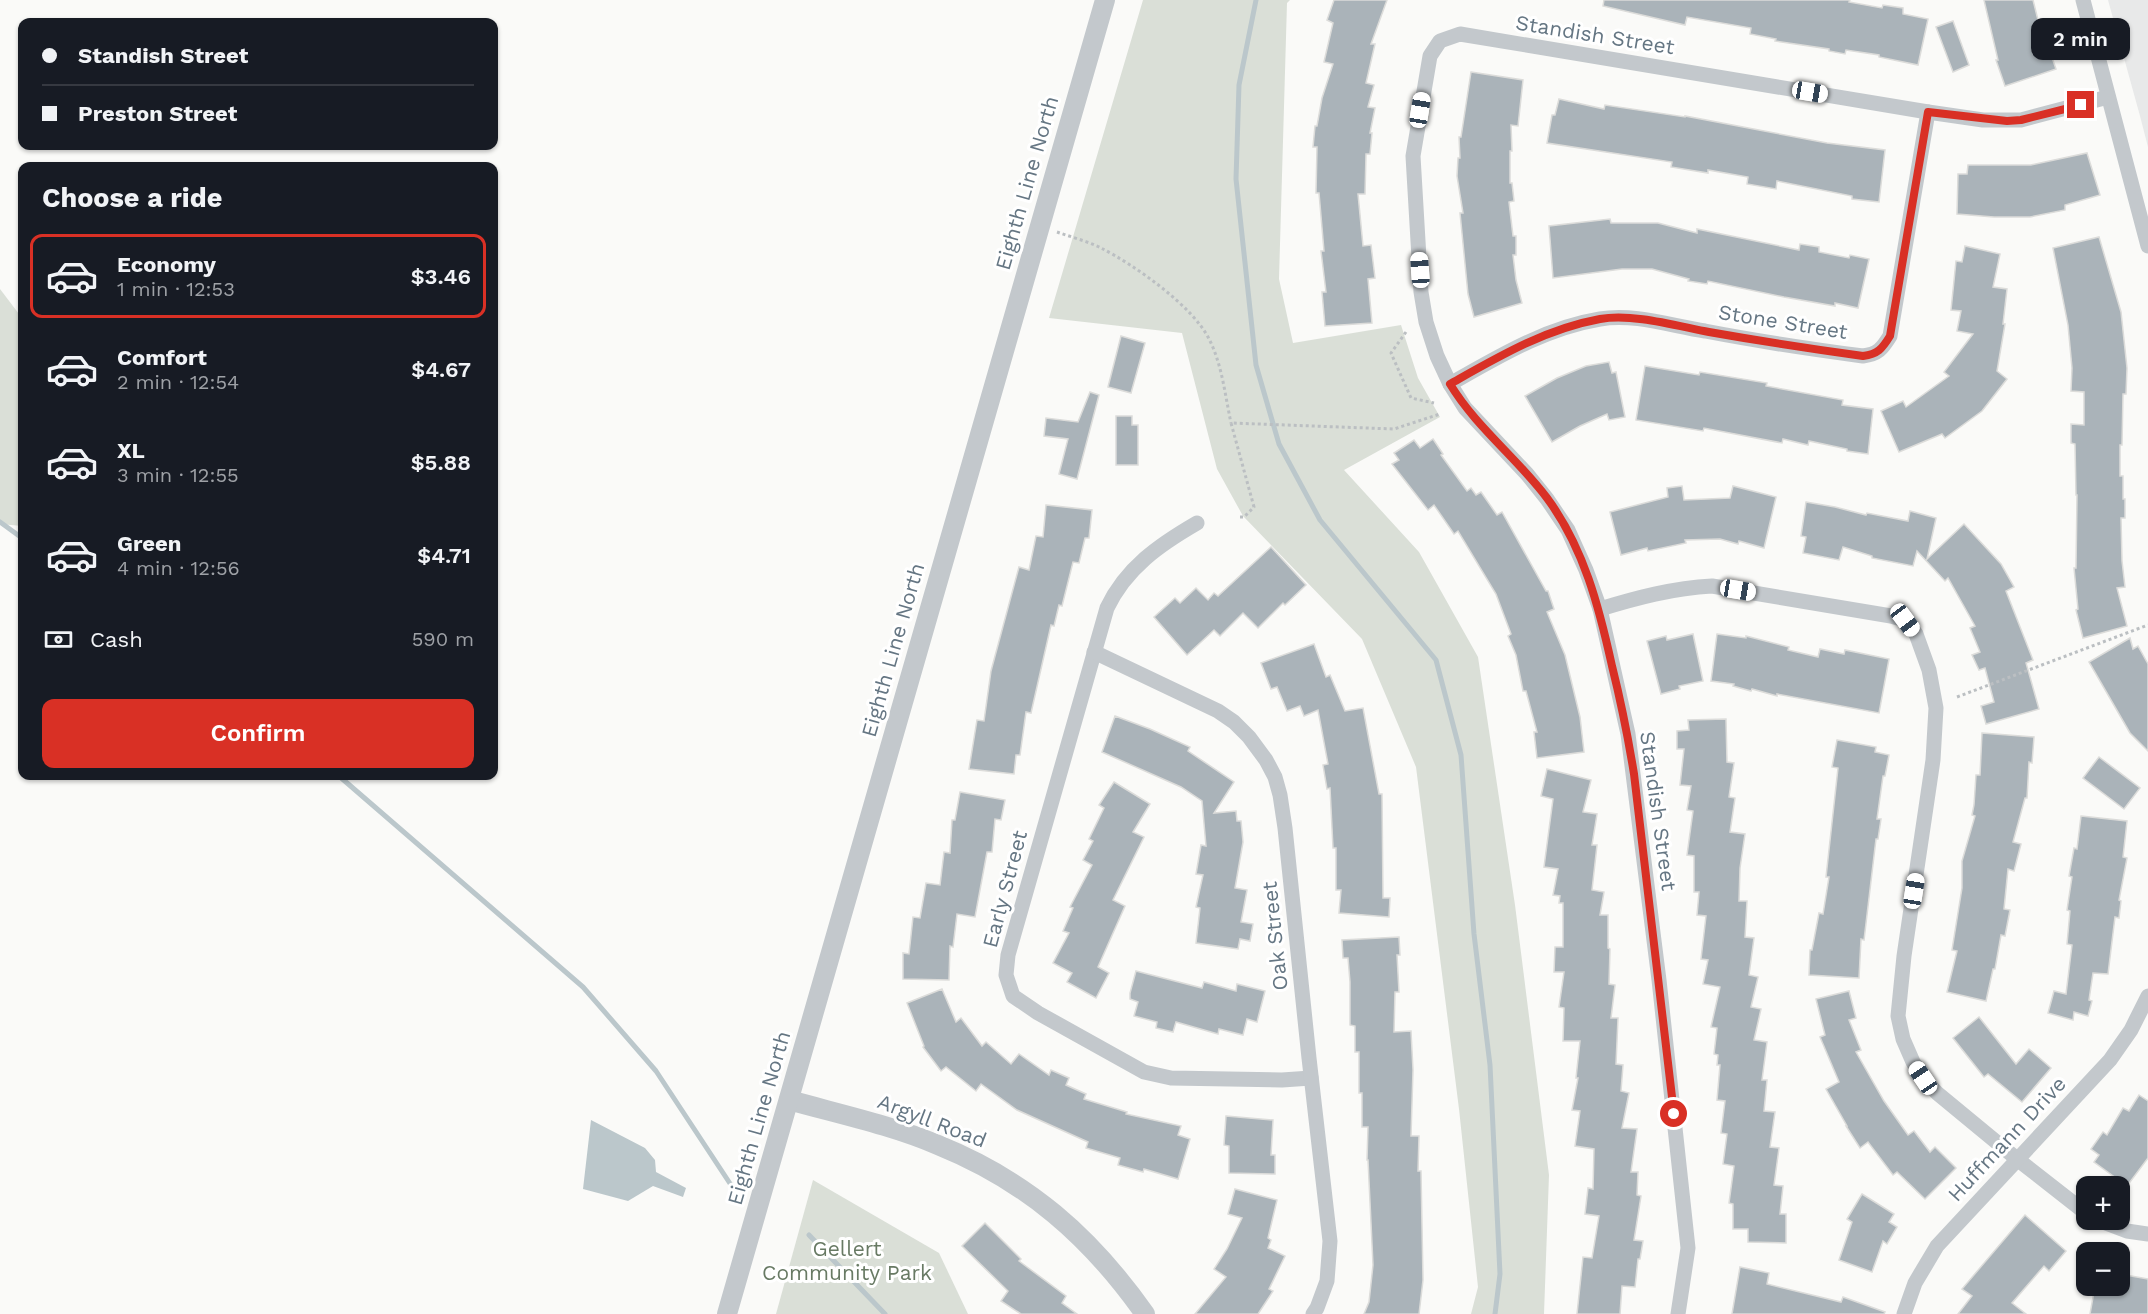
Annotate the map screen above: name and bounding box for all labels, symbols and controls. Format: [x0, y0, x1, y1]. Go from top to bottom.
street label: Standish Street [1514, 10, 1676, 59]
callout: 2 min [2032, 18, 2130, 60]
text: 2 min [2053, 27, 2108, 51]
text: Standish Street [78, 43, 248, 68]
car [1791, 80, 1829, 104]
car [1408, 91, 1432, 129]
route end [2067, 91, 2094, 118]
street label: Eighth Line North [990, 93, 1063, 273]
text: Preston Street [78, 101, 237, 126]
text: Choose a ride [42, 182, 222, 214]
icon: car [45, 249, 99, 303]
car [1410, 251, 1430, 289]
text: Economy [117, 252, 216, 277]
text: $3.46 [411, 264, 471, 289]
text: 1 min · 12:53 [117, 277, 235, 301]
street label: Stone Street [1717, 299, 1850, 344]
icon: car [45, 342, 99, 396]
text: Comfort [117, 345, 207, 370]
text: $4.67 [411, 357, 471, 382]
text: 2 min · 12:54 [117, 370, 239, 394]
icon: car [45, 435, 99, 489]
text: XL [117, 438, 145, 463]
text: $5.88 [411, 450, 471, 475]
text: 3 min · 12:55 [117, 463, 239, 487]
icon: car [45, 528, 99, 582]
text: Green [117, 531, 181, 556]
text: $4.71 [417, 543, 471, 568]
text: 4 min · 12:56 [117, 556, 240, 580]
street label: Eighth Line North [856, 560, 929, 740]
car [1719, 578, 1757, 602]
car [1887, 600, 1923, 640]
icon: cash [42, 623, 75, 656]
text: Cash [90, 627, 143, 652]
text: 590 m [412, 627, 474, 651]
button: Confirm [42, 699, 474, 768]
street label: Standish Street [1635, 730, 1682, 892]
street label: Early Street [977, 827, 1032, 950]
car [1902, 872, 1926, 910]
street label: Oak Street [1256, 880, 1293, 992]
street label: Eighth Line North [722, 1028, 795, 1208]
car [1905, 1058, 1941, 1098]
street label: Huffmann Drive [1942, 1071, 2071, 1206]
street label: Argyll Road [874, 1088, 990, 1153]
route start [1660, 1100, 1687, 1127]
map controls [2076, 1176, 2130, 1296]
button: + [2076, 1176, 2130, 1230]
park label: Gellert Community Park [762, 1236, 932, 1285]
button: − [2076, 1242, 2130, 1296]

